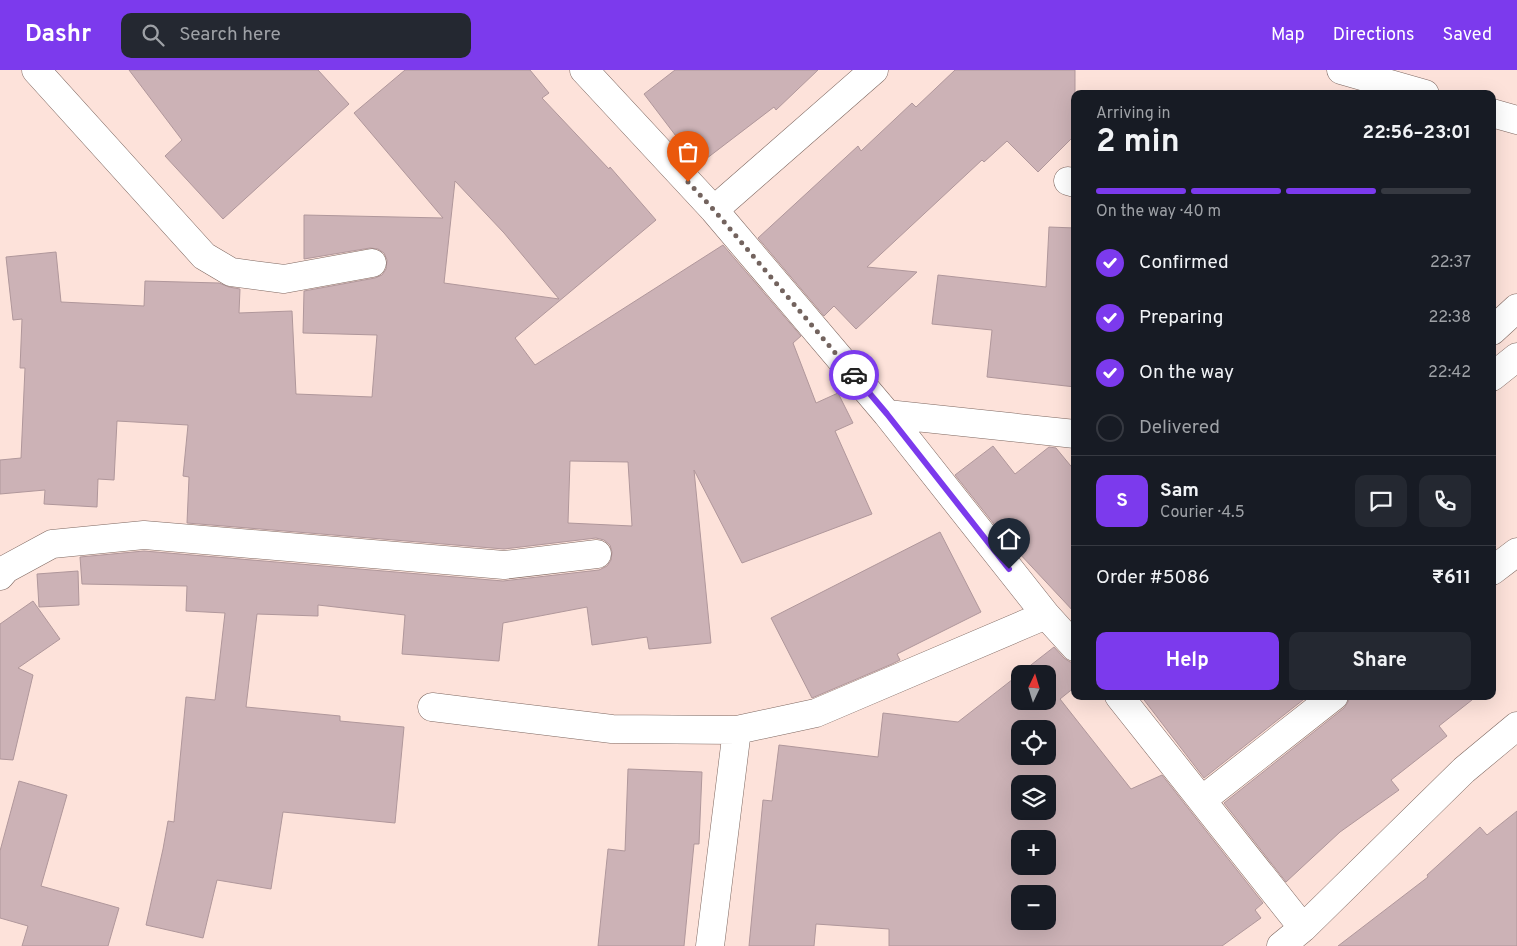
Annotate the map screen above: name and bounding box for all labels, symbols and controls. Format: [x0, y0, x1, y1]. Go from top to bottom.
search box [121, 13, 471, 58]
text: Dashr [25, 20, 91, 50]
icon: search [139, 21, 167, 49]
text: Search here [179, 23, 281, 47]
text: Map [1271, 24, 1305, 47]
text: Directions [1333, 24, 1415, 47]
text: Saved [1443, 24, 1492, 47]
text: Arriving in [1096, 104, 1171, 124]
text: 22:56–23:01 [1363, 121, 1471, 145]
text: 2 min [1096, 123, 1180, 163]
pin [667, 131, 709, 182]
icon: bag [674, 138, 702, 166]
text: On the way · 40 m [1096, 202, 1221, 222]
icon: check [1096, 249, 1124, 277]
text: Confirmed [1139, 251, 1229, 275]
text: 22:37 [1430, 253, 1471, 273]
icon: check [1096, 304, 1124, 332]
text: Preparing [1139, 306, 1223, 330]
text: 22:38 [1428, 308, 1471, 328]
courier [829, 350, 879, 400]
icon: check [1096, 359, 1124, 387]
icon: car [840, 361, 868, 389]
text: On the way [1139, 361, 1234, 385]
text: 22:42 [1428, 363, 1471, 383]
text: Delivered [1139, 416, 1220, 440]
button: chat [1355, 475, 1407, 527]
button: phone [1419, 475, 1471, 527]
text: Sam [1160, 479, 1199, 503]
text: S [1116, 489, 1128, 513]
text: Courier · 4.5 [1160, 503, 1245, 523]
pin [988, 518, 1030, 569]
icon: home [995, 525, 1023, 553]
text: Order #5086 [1096, 566, 1210, 590]
text: ₹611 [1432, 566, 1471, 590]
button: Help [1096, 632, 1279, 690]
button: Share [1289, 632, 1471, 690]
north arrow [1011, 665, 1056, 710]
map controls [1011, 665, 1056, 930]
button: locate [1011, 720, 1056, 765]
button: layers [1011, 775, 1056, 820]
button: + [1011, 830, 1056, 875]
button: − [1011, 885, 1056, 930]

